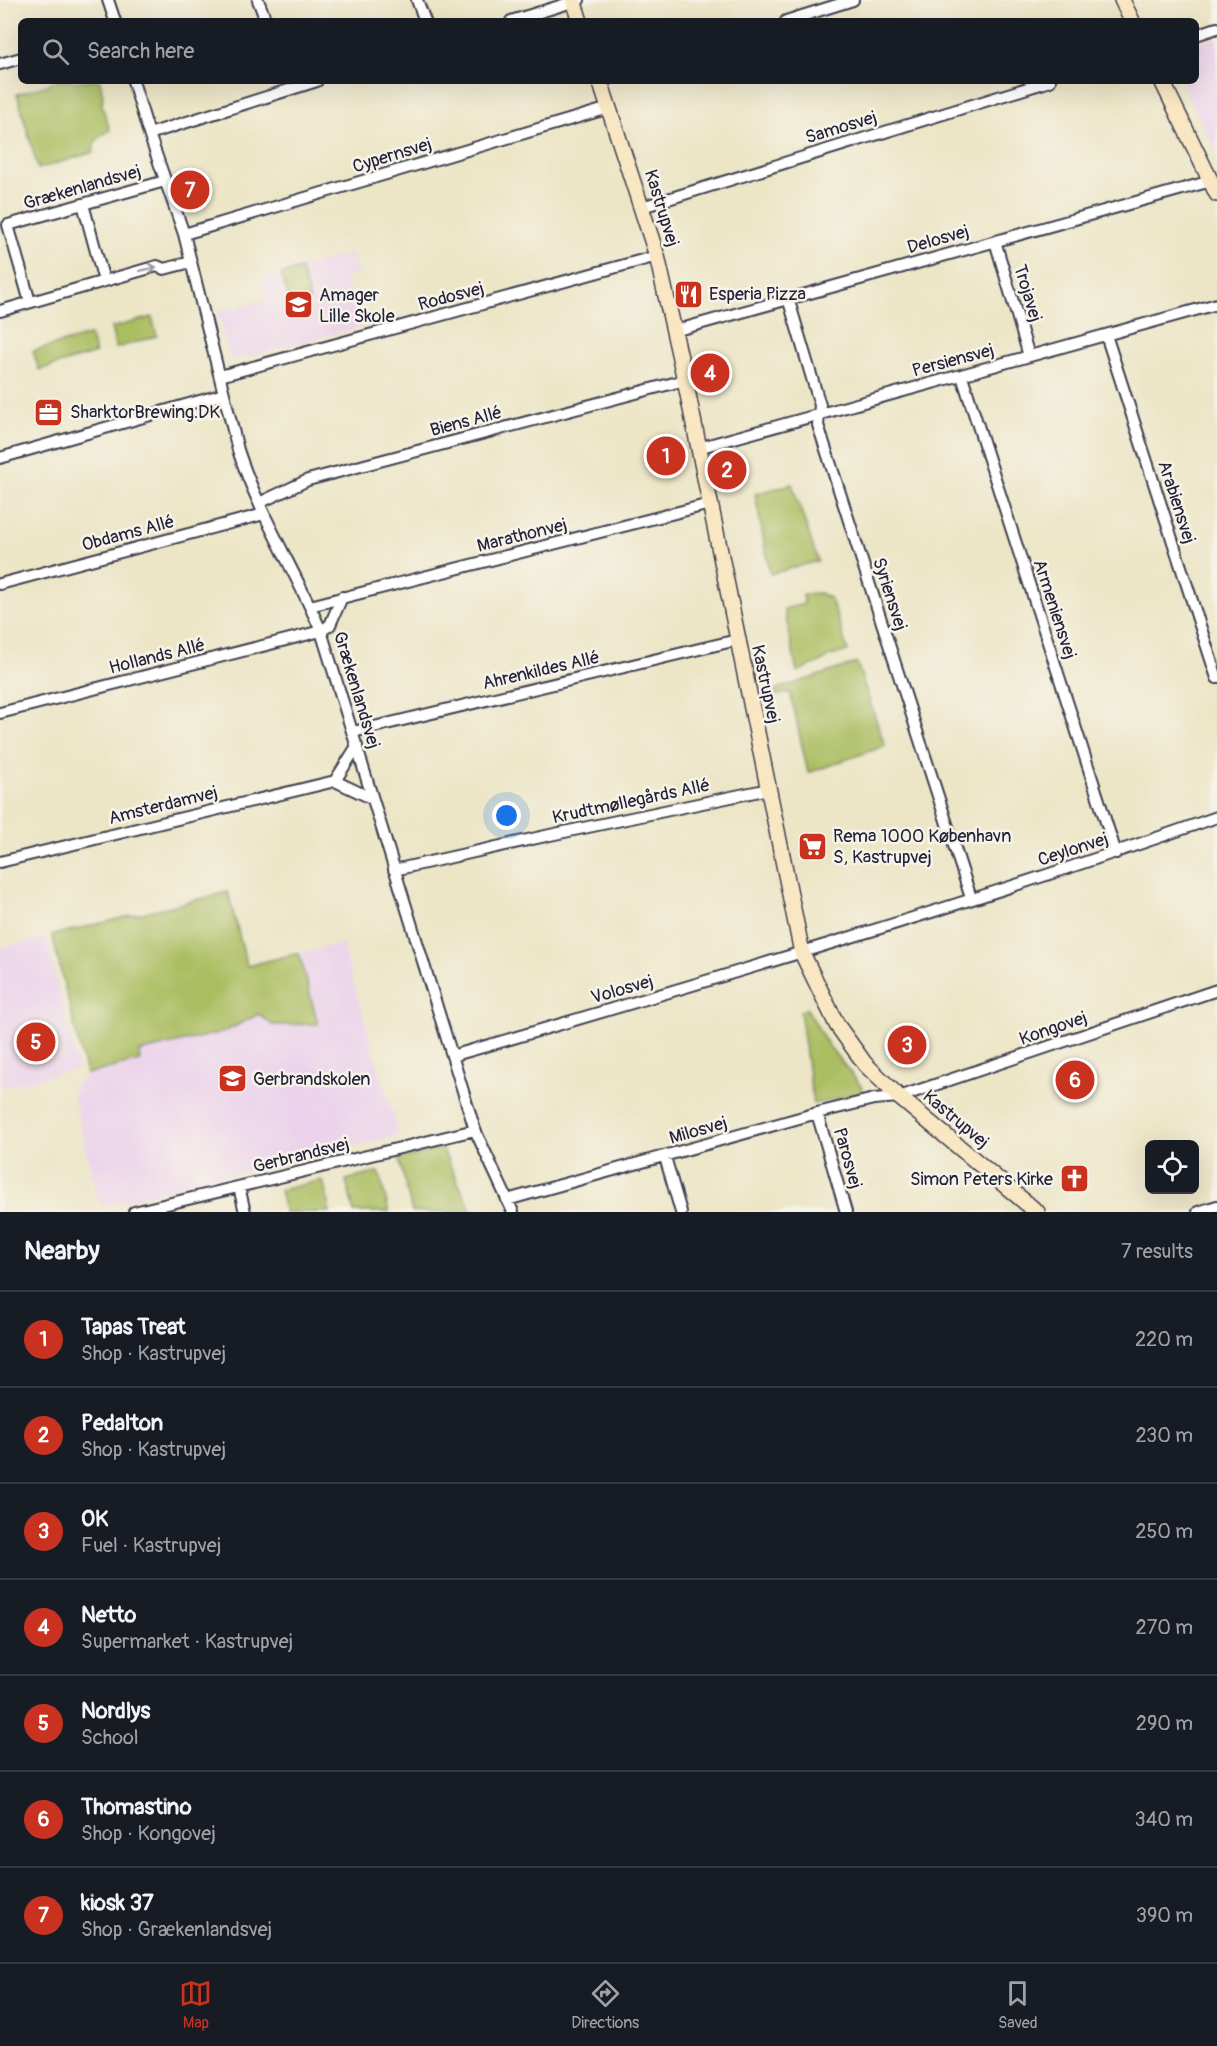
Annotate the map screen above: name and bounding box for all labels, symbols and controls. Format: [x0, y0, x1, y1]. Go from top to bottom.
search box [18, 18, 1199, 84]
icon: search [39, 35, 72, 68]
text: Search here [87, 37, 194, 65]
street label: Samosvej [803, 106, 880, 149]
street label: Cypernsvej [350, 133, 435, 178]
street label: Grækenlandsvej [21, 160, 144, 215]
street label: Kastrupvej [639, 167, 684, 250]
pin: 7 [170, 168, 210, 213]
street label: Delosvej [905, 220, 972, 259]
one-way arrow [138, 262, 157, 274]
street label: Trojavej [1008, 262, 1047, 325]
street label: Rodosvej [416, 277, 487, 316]
restaurant icon: Esperia Pizza [672, 278, 704, 310]
place label: Esperia Pizza [709, 283, 806, 306]
place label: Amager Lille Skole [319, 284, 395, 328]
school or university icon: Amager Lille Skole [282, 289, 314, 321]
street label: Persiensvej [910, 339, 997, 382]
pin: 4 [690, 350, 730, 395]
office icon: SharktorBrewing.DK [33, 396, 65, 428]
place label: SharktorBrewing.DK [70, 401, 220, 424]
street label: Biens Allé [428, 401, 505, 442]
pin: 1 [646, 434, 686, 478]
pin: 2 [708, 448, 746, 492]
street label: Arabiensvej [1152, 458, 1201, 547]
street label: Obdams Allé [79, 510, 177, 557]
street label: Marathonvej [475, 513, 570, 558]
street label: Syriensvej [867, 555, 912, 634]
street label: Armeniensvej [1028, 556, 1081, 662]
street label: Grækenlandsvej [328, 629, 385, 751]
street label: Hollands Allé [107, 633, 208, 680]
street label: Kastrupvej [746, 643, 785, 725]
street label: Ahrenkildes Allé [480, 646, 602, 695]
street label: Krudtmøllegårds Allé [550, 774, 712, 829]
street label: Amsterdamvej [106, 781, 220, 830]
your location [492, 801, 521, 830]
place label: Rema 1000 København S, Kastrupvej [833, 825, 1011, 869]
street label: Ceylonvej [1035, 827, 1111, 872]
supermarket icon: Rema 1000 København S, Kastrupvej [796, 830, 828, 862]
street label: Volosvej [588, 970, 656, 1009]
street label: Kongovej [1016, 1006, 1090, 1051]
pin: 5 [16, 1020, 56, 1064]
pin: 3 [888, 1022, 926, 1068]
pin: 6 [1056, 1058, 1094, 1102]
school or university icon: Gerbrandskolen [216, 1063, 248, 1095]
place label: Gerbrandskolen [253, 1068, 371, 1091]
street label: Kastrupvej [918, 1085, 994, 1154]
street label: Milosvej [666, 1111, 730, 1150]
street label: Parosvej [828, 1125, 867, 1191]
street label: Gerbrandsvej [251, 1132, 352, 1179]
map controls [1145, 1140, 1199, 1194]
button: locate [1145, 1140, 1199, 1194]
church icon: Simon Peters Kirke [1058, 1163, 1090, 1195]
place label: Simon Peters Kirke [910, 1168, 1053, 1191]
text: Nearby [24, 1235, 100, 1267]
text: 7 results [1121, 1239, 1193, 1264]
text: Tapas Treat [81, 1313, 186, 1341]
text: 1 [40, 1327, 47, 1352]
text: 220 m [1135, 1327, 1193, 1352]
text: Shop · Kastrupvej [81, 1341, 226, 1366]
text: Pedalton [81, 1409, 163, 1437]
text: 2 [38, 1423, 49, 1448]
text: 230 m [1136, 1423, 1193, 1448]
text: Shop · Kastrupvej [81, 1437, 226, 1462]
text: OK [81, 1505, 108, 1533]
text: 3 [38, 1519, 49, 1544]
text: 250 m [1135, 1519, 1193, 1544]
text: Fuel · Kastrupvej [81, 1533, 221, 1558]
text: Netto [81, 1601, 136, 1629]
text: 4 [38, 1615, 49, 1640]
text: 270 m [1135, 1615, 1193, 1640]
text: Supermarket · Kastrupvej [81, 1629, 293, 1654]
text: Nordlys [81, 1697, 150, 1725]
text: 5 [38, 1711, 49, 1736]
text: 290 m [1136, 1711, 1193, 1736]
text: School [81, 1725, 138, 1750]
text: Thomastino [81, 1793, 192, 1821]
text: 6 [38, 1807, 49, 1832]
text: 340 m [1134, 1807, 1193, 1832]
text: Shop · Kongovej [81, 1821, 216, 1846]
text: kiosk 37 [81, 1889, 154, 1917]
text: 7 [38, 1903, 49, 1928]
text: 390 m [1136, 1903, 1193, 1928]
text: Shop · Grækenlandsvej [81, 1917, 272, 1942]
tab: Map [179, 1977, 212, 2033]
tab: Directions [571, 1977, 639, 2033]
tab: Saved [998, 1977, 1038, 2033]

